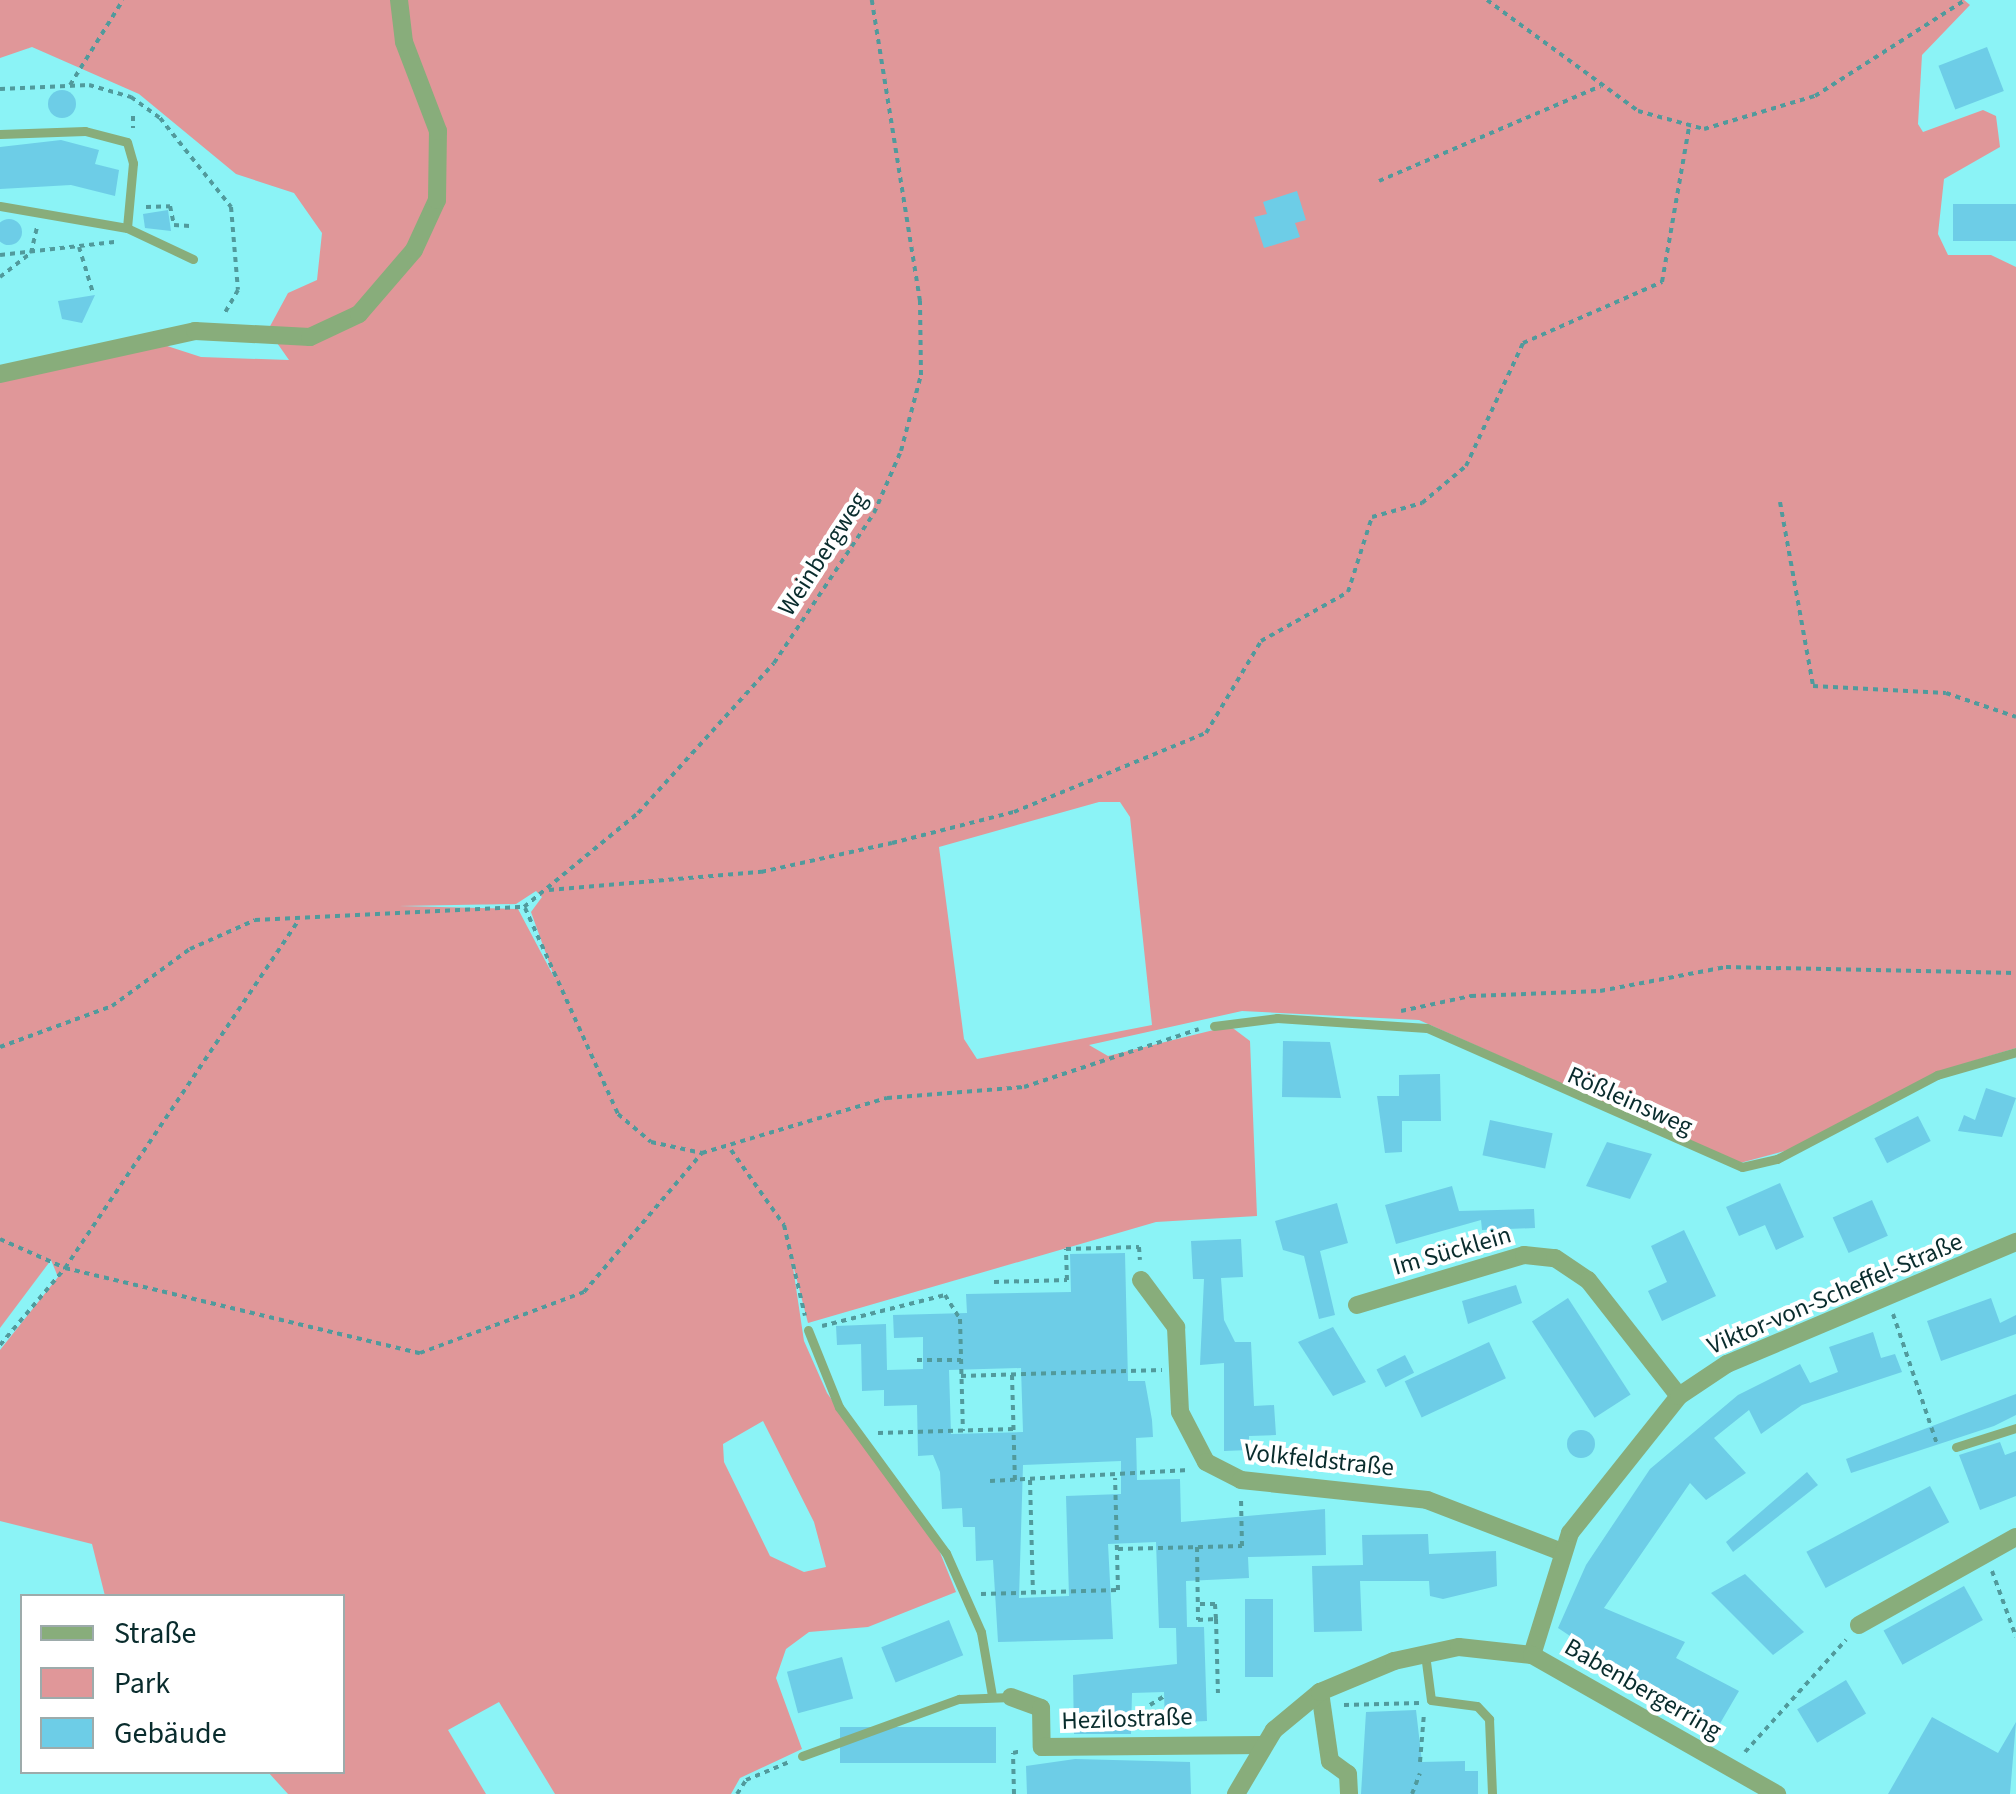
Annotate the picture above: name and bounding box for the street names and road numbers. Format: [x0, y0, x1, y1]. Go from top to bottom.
street label: Weinbergweg [772, 486, 874, 622]
street label: Rößleinsweg [1563, 1060, 1697, 1142]
street label: Im Sücklein [1389, 1220, 1515, 1282]
street label: Viktor-von-Scheffel-Straße [1703, 1227, 1967, 1361]
street label: Volkfeldstraße [1243, 1437, 1395, 1483]
street label: Babenbergerring [1559, 1632, 1727, 1746]
street label: Hezilostraße [1061, 1702, 1193, 1736]

